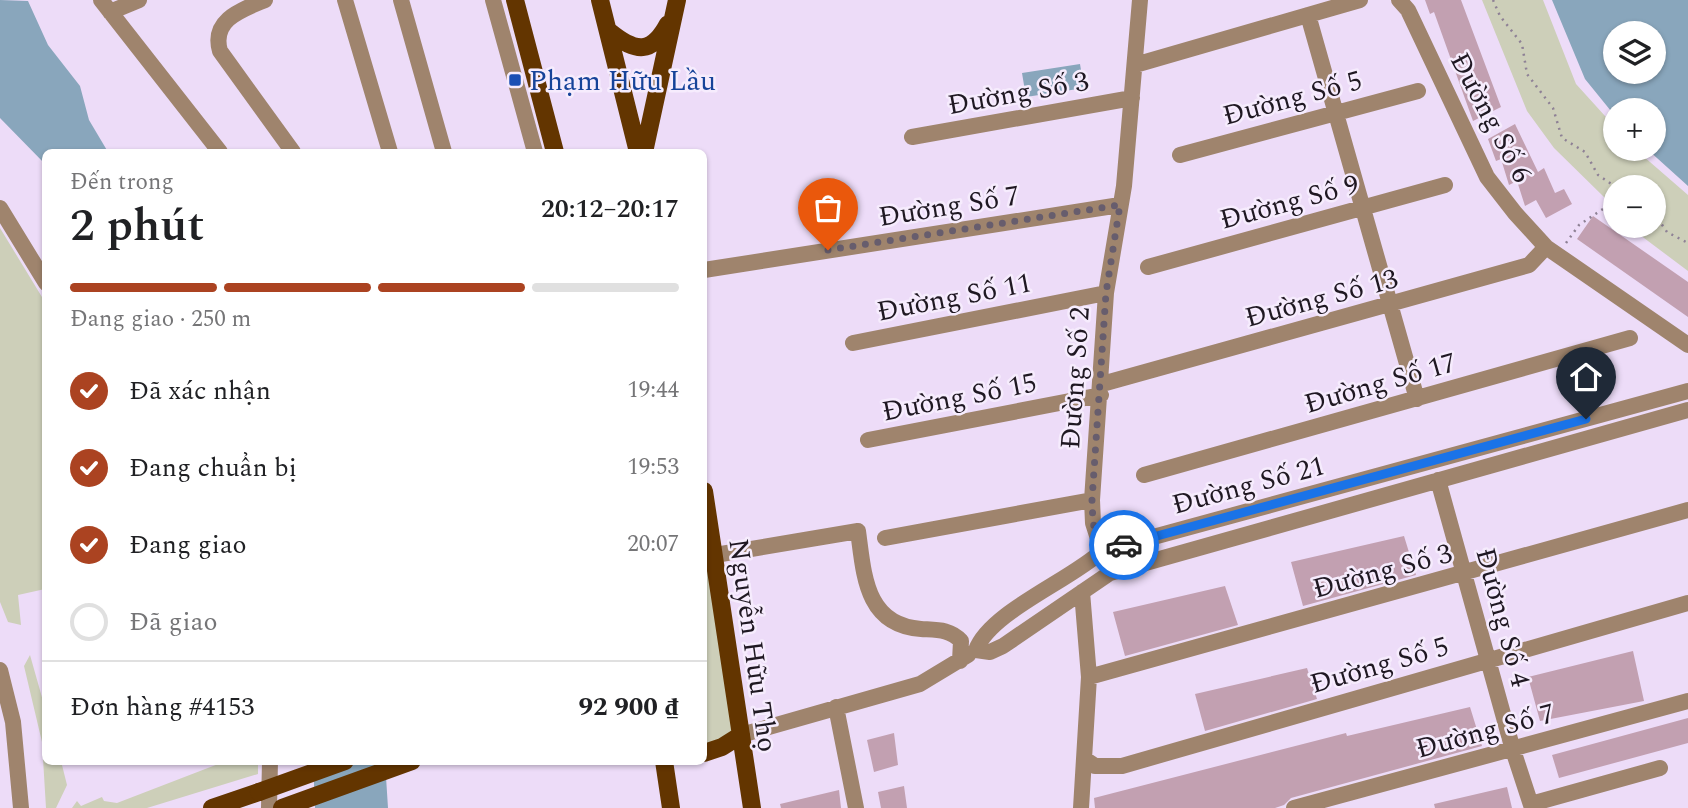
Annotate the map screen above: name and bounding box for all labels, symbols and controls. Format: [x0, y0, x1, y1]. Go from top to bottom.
map controls [1603, 21, 1666, 238]
button: layers [1603, 21, 1666, 84]
street label: Đường Số 6 [1438, 45, 1543, 191]
street label: Đường Số 5 [1218, 59, 1367, 138]
place label: Phạm Hữu Lầu [529, 60, 716, 103]
street label: Đường Số 3 [944, 60, 1092, 127]
marker: Phạm Hữu Lầu [507, 72, 523, 88]
button: + [1603, 98, 1666, 161]
street label: Đường Số 9 [1215, 163, 1364, 242]
text: Đến trong [70, 165, 174, 200]
street label: Đường Số 7 [875, 174, 1023, 239]
button: − [1603, 175, 1666, 238]
pin [798, 178, 858, 250]
text: 20:12–20:17 [541, 189, 679, 229]
icon: bag [809, 189, 847, 227]
text: 2 phút [70, 191, 204, 261]
street label: Đường Số 13 [1240, 257, 1403, 339]
street label: Đường Số 11 [873, 261, 1035, 334]
text: Đang giao · 250 m [70, 302, 251, 337]
street label: Đường Số 2 [1049, 306, 1102, 451]
street label: Đường Số 17 [1299, 341, 1462, 426]
pin [1556, 347, 1616, 419]
icon: home [1567, 358, 1605, 396]
street label: Đường Số 15 [878, 361, 1040, 434]
text: Đã xác nhận [129, 371, 271, 411]
icon: check [70, 372, 108, 410]
text: 19:44 [627, 373, 679, 408]
street label: Đường Số 21 [1167, 444, 1330, 526]
text: Đang chuẩn bị [129, 448, 297, 488]
icon: check [70, 449, 108, 487]
text: 19:53 [627, 450, 679, 485]
courier [1089, 510, 1159, 580]
text: Đang giao [129, 525, 247, 565]
icon: check [70, 526, 108, 564]
icon: car [1105, 526, 1143, 564]
text: 20:07 [627, 527, 679, 562]
street label: Đường Số 3 [1308, 532, 1457, 611]
street label: Nguyễn Hữu Thọ [716, 536, 789, 755]
street label: Đường Số 4 [1463, 543, 1542, 692]
text: Đã giao [129, 602, 217, 642]
street label: Đường Số 5 [1305, 625, 1454, 706]
text: Đơn hàng #4153 [70, 687, 254, 727]
text: 92 900 ₫ [578, 687, 679, 727]
street label: Đường Số 7 [1411, 692, 1560, 771]

